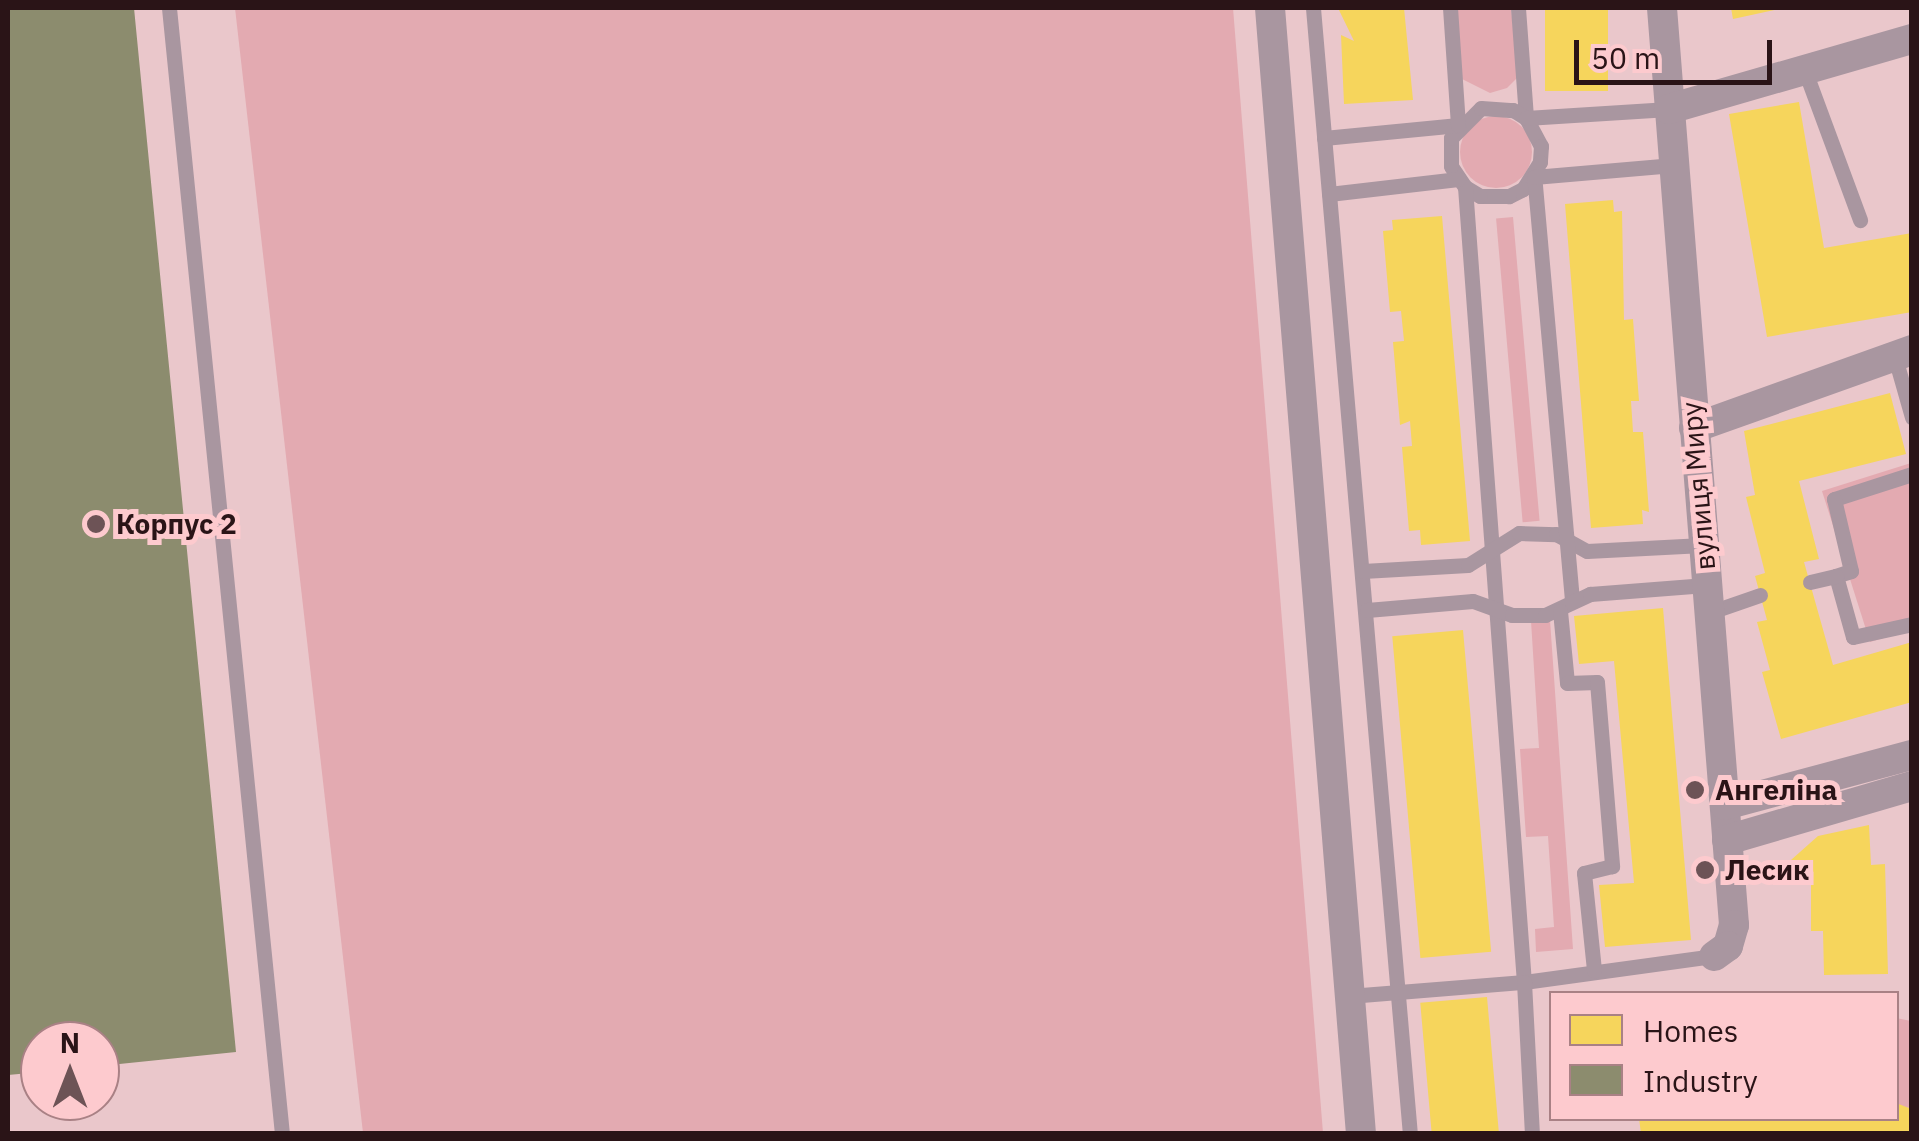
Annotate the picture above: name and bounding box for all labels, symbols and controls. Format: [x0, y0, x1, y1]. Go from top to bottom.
scale bar [1579, 20, 1776, 82]
text: 50 m [1591, 38, 1660, 77]
street label: вулиця Миру [1674, 400, 1722, 572]
place label: Корпус 2 [116, 507, 237, 541]
marker: Корпус 2 [85, 513, 107, 535]
place label: Ангеліна [1715, 773, 1837, 807]
marker: Ангеліна [1684, 779, 1706, 801]
place label: Лесик [1725, 853, 1810, 887]
marker: Лесик [1694, 859, 1716, 881]
legend [1549, 991, 1899, 1121]
text: Homes [1643, 1011, 1738, 1050]
north arrow [20, 1021, 120, 1121]
text: N [60, 1024, 80, 1061]
text: Industry [1643, 1061, 1758, 1100]

